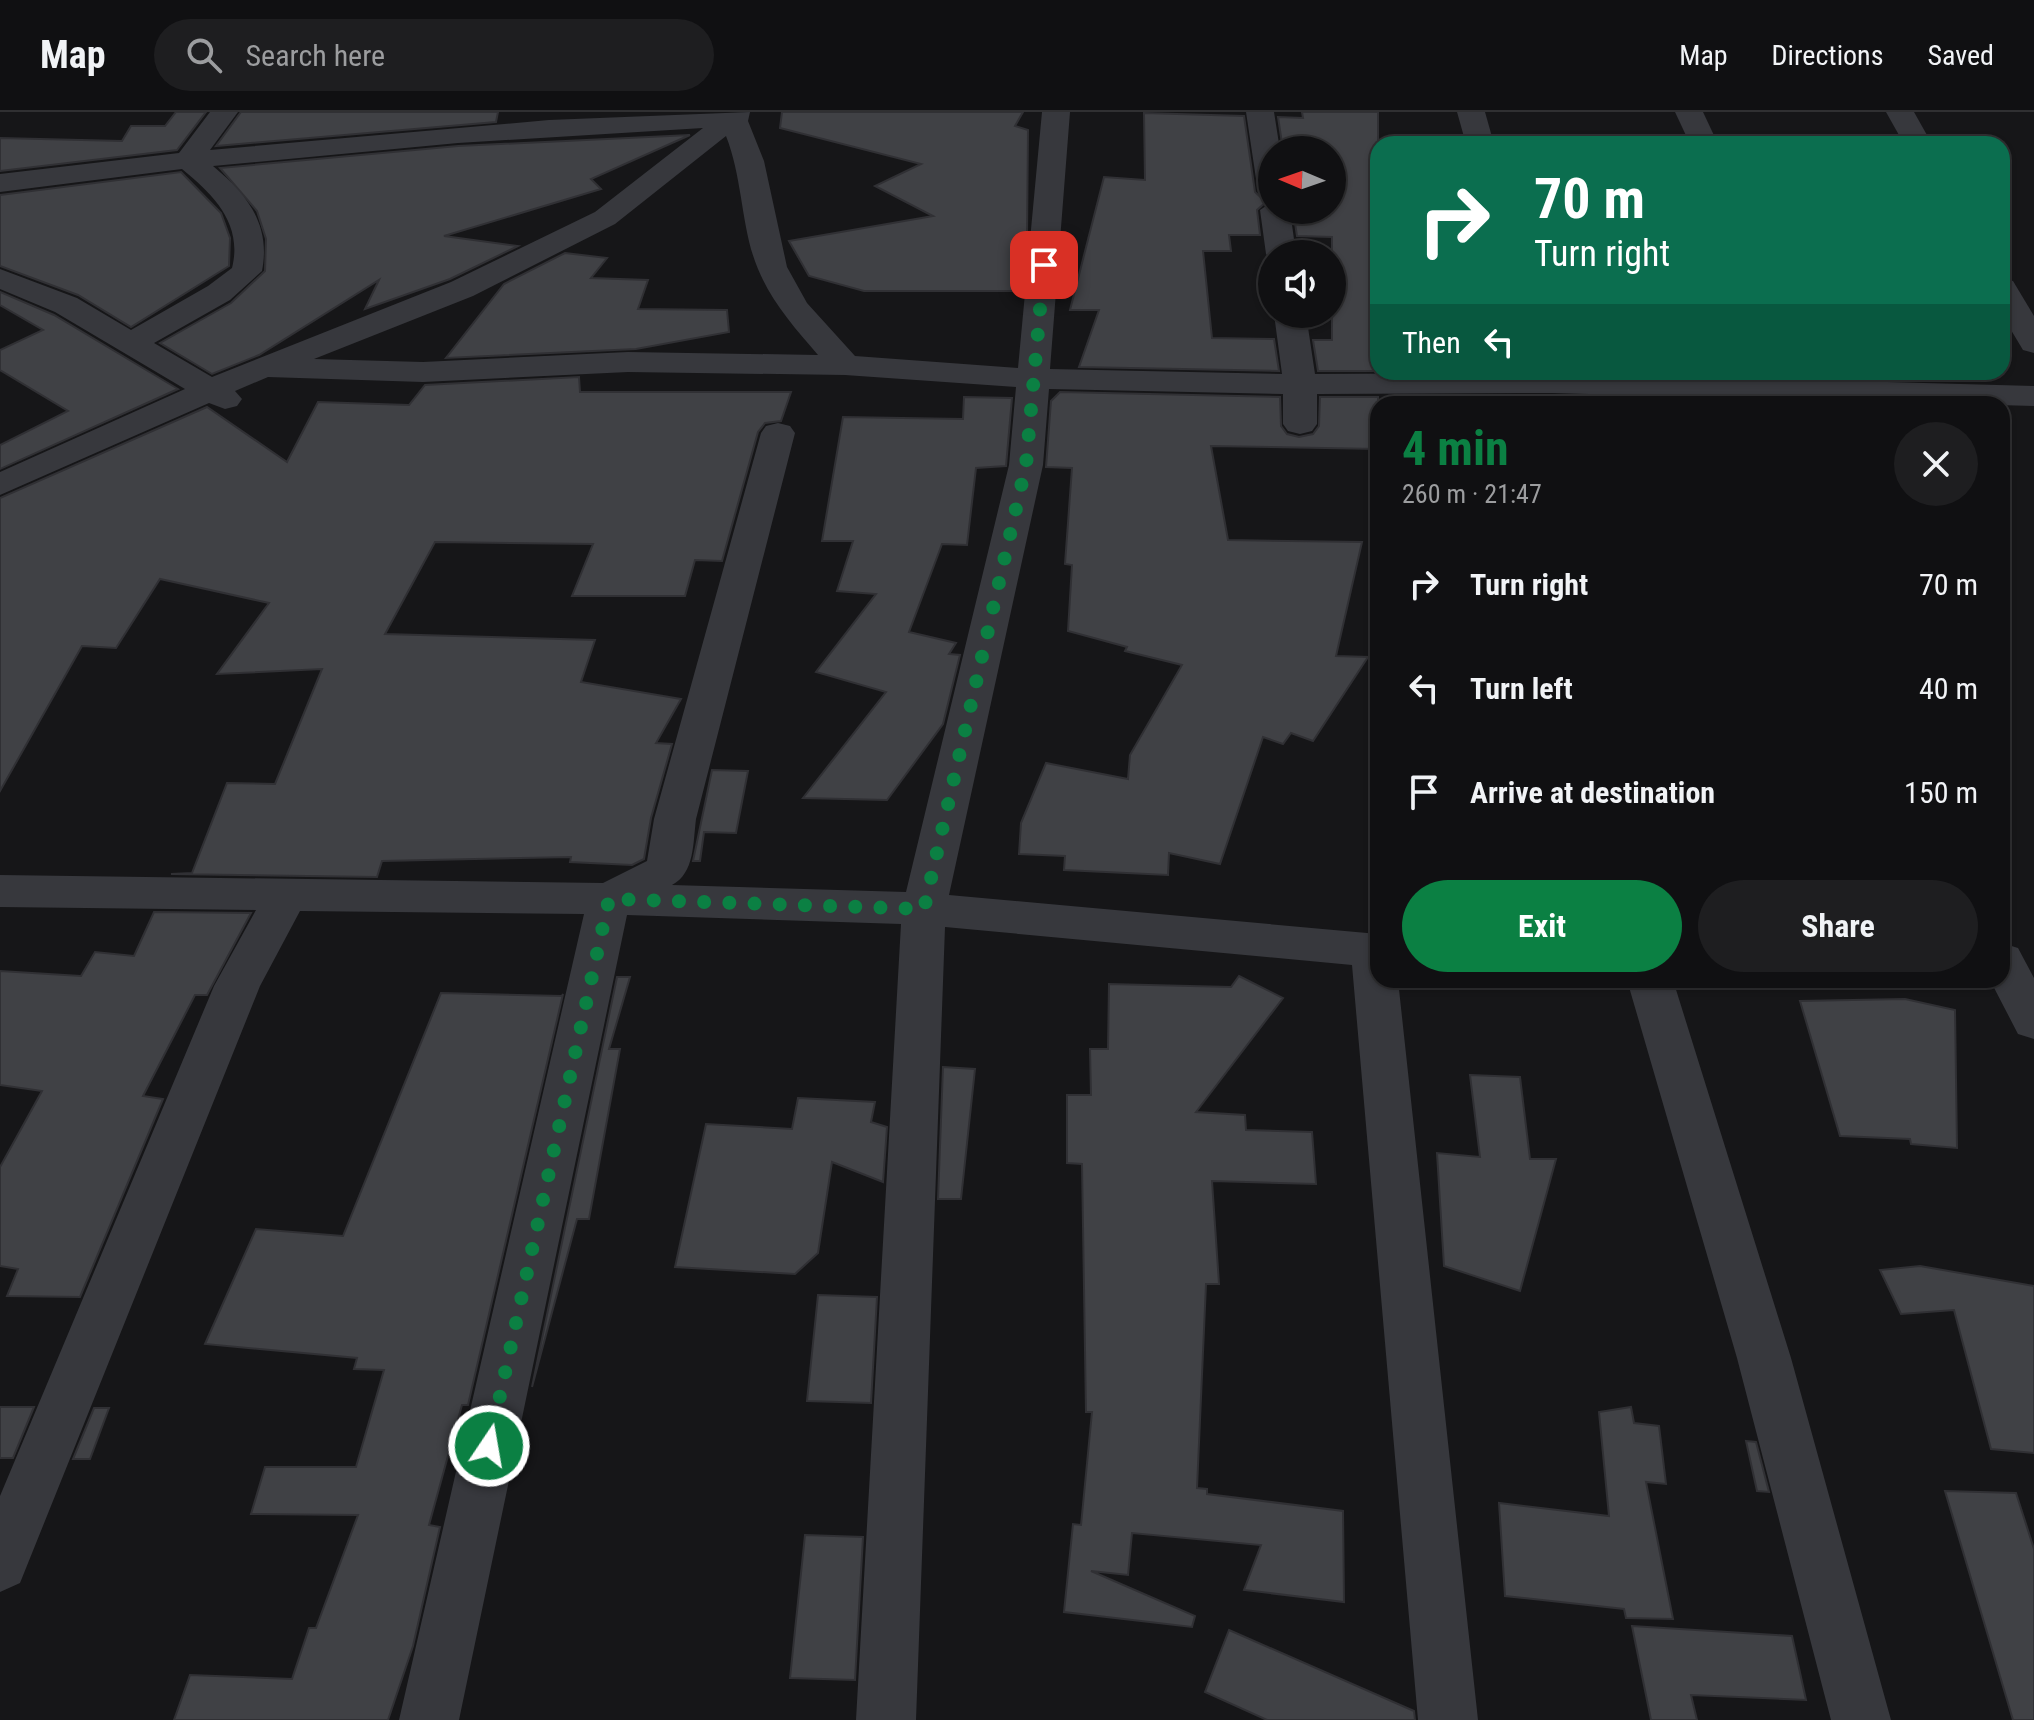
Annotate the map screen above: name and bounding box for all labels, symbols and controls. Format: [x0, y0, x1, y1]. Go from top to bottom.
search box [154, 19, 714, 91]
text: Map [40, 33, 106, 77]
icon: search [182, 33, 226, 77]
text: Search here [246, 38, 385, 73]
text: Map [1679, 39, 1728, 72]
text: Directions [1772, 39, 1883, 72]
text: Saved [1927, 39, 1994, 72]
north arrow [1258, 136, 1346, 224]
map controls [1258, 136, 1346, 328]
text: 70 m [1534, 166, 1645, 232]
icon: right [1402, 168, 1506, 272]
pin [1010, 231, 1078, 299]
text: Turn right [1534, 233, 1670, 275]
button: sound [1258, 240, 1346, 328]
icon: arrive [1022, 243, 1066, 287]
icon: left [1477, 320, 1521, 364]
text: Then [1402, 325, 1461, 360]
text: 4 min [1402, 420, 1509, 477]
button: close [1894, 422, 1978, 506]
text: 260 m · 21:47 [1402, 479, 1542, 509]
icon: right [1402, 562, 1446, 606]
text: Turn right [1470, 567, 1588, 602]
text: 70 m [1919, 567, 1978, 602]
icon: left [1402, 666, 1446, 710]
text: Turn left [1470, 671, 1573, 706]
text: 40 m [1919, 671, 1978, 706]
icon: arrive [1402, 770, 1446, 814]
text: Arrive at destination [1470, 775, 1715, 810]
text: 150 m [1904, 775, 1978, 810]
button: Exit [1402, 880, 1682, 972]
button: Share [1698, 880, 1978, 972]
position arrow [447, 1404, 531, 1488]

